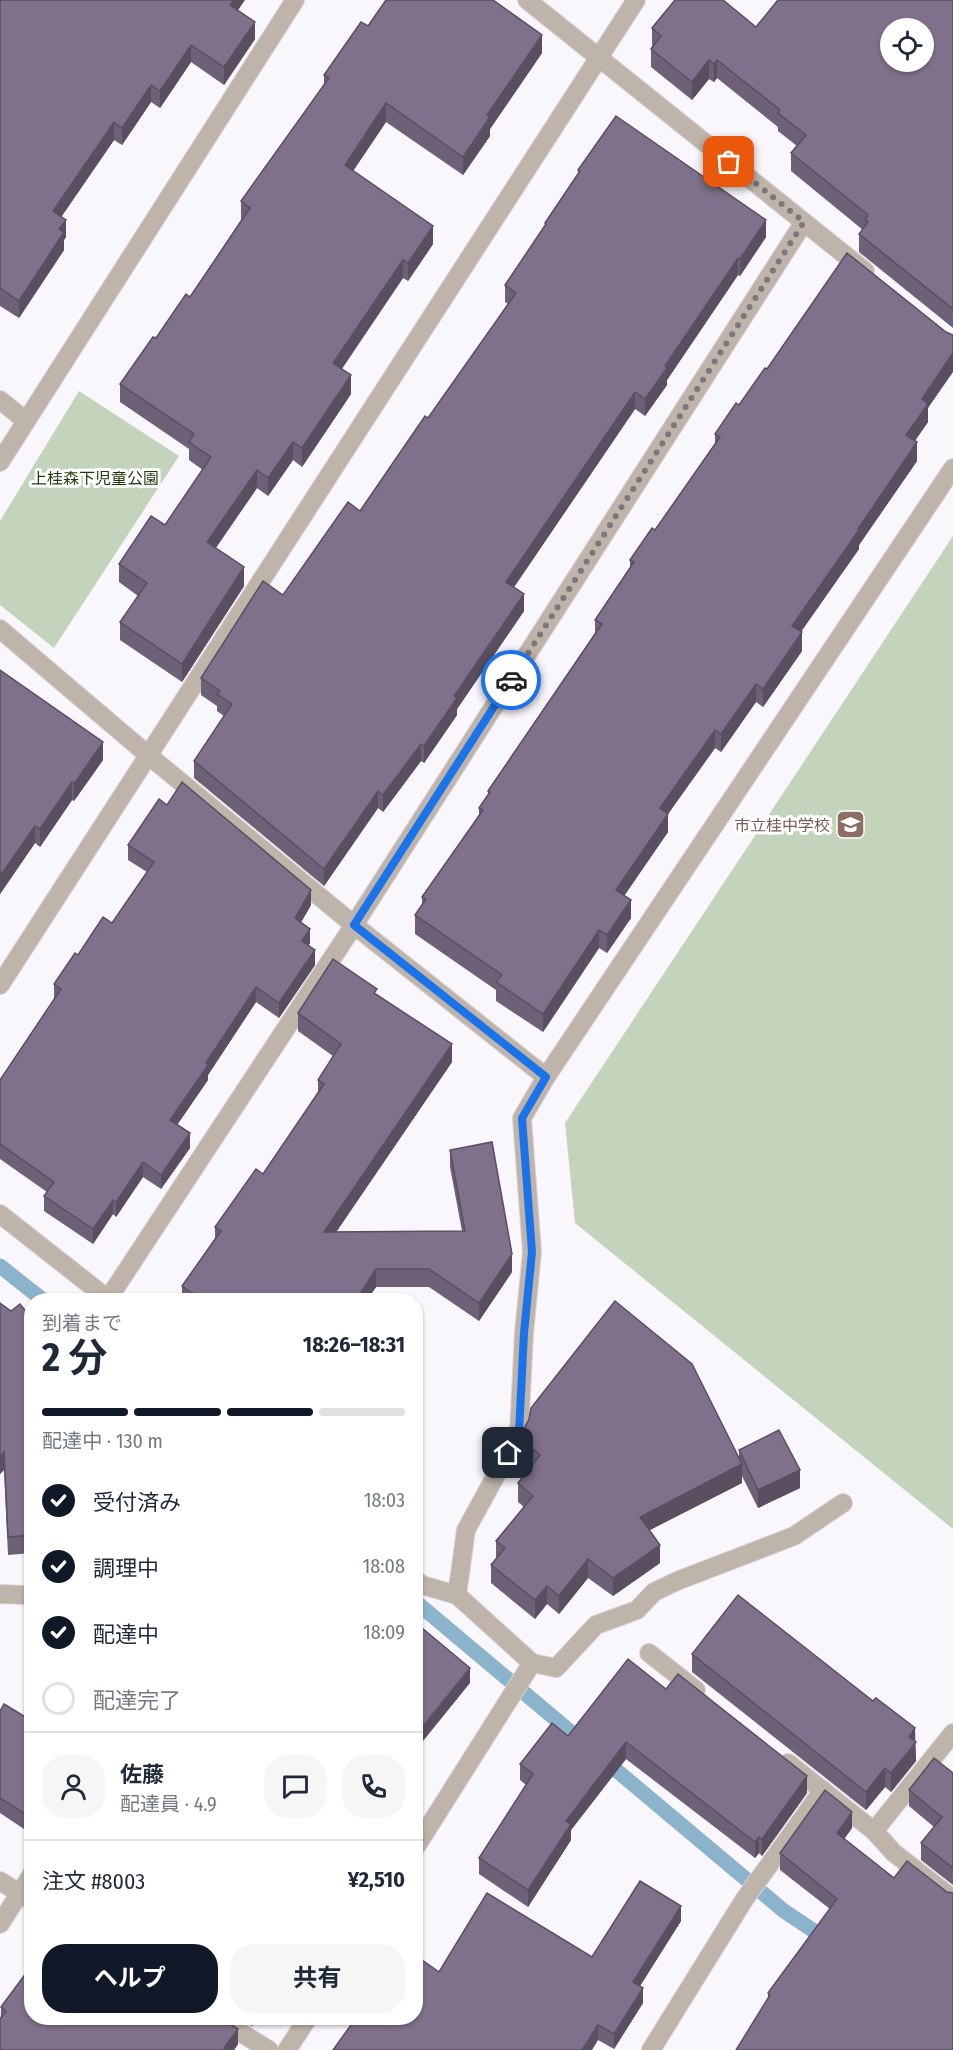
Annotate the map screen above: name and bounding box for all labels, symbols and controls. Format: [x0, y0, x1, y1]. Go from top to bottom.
map controls [880, 18, 934, 72]
button: locate [880, 18, 934, 72]
pin [703, 136, 754, 187]
icon: bag [712, 145, 745, 178]
park label: 上桂森下児童公園 [31, 469, 159, 488]
courier [481, 650, 541, 710]
icon: car [495, 664, 528, 697]
school or university icon: 市立桂中学校 [835, 809, 867, 841]
place label: 市立桂中学校 [734, 816, 830, 835]
text: 到着まで [42, 1311, 122, 1335]
text: 18:26–18:31 [303, 1331, 405, 1358]
text: 2 分 [42, 1335, 107, 1381]
pin [482, 1427, 533, 1478]
text: 配達中 · 130 m [42, 1429, 163, 1453]
icon: home [491, 1436, 524, 1469]
icon: check [42, 1484, 75, 1517]
text: 18:03 [364, 1488, 405, 1512]
text: 受付済み [93, 1489, 181, 1516]
icon: check [42, 1550, 75, 1583]
text: 18:08 [363, 1554, 405, 1578]
text: 調理中 [93, 1555, 159, 1582]
icon: check [42, 1616, 75, 1649]
text: 18:09 [363, 1620, 405, 1644]
text: 配達中 [93, 1621, 159, 1648]
text: 配達完了 [93, 1687, 181, 1714]
button: person [42, 1755, 105, 1818]
button: chat [264, 1755, 327, 1818]
button: phone [342, 1755, 405, 1818]
text: 佐藤 [120, 1761, 164, 1788]
text: 配達員 · 4.9 [120, 1792, 217, 1816]
text: ¥2,510 [348, 1866, 405, 1893]
text: 注文 #8003 [42, 1868, 145, 1895]
button: ヘルプ [42, 1944, 218, 2013]
button: 共有 [230, 1944, 405, 2013]

